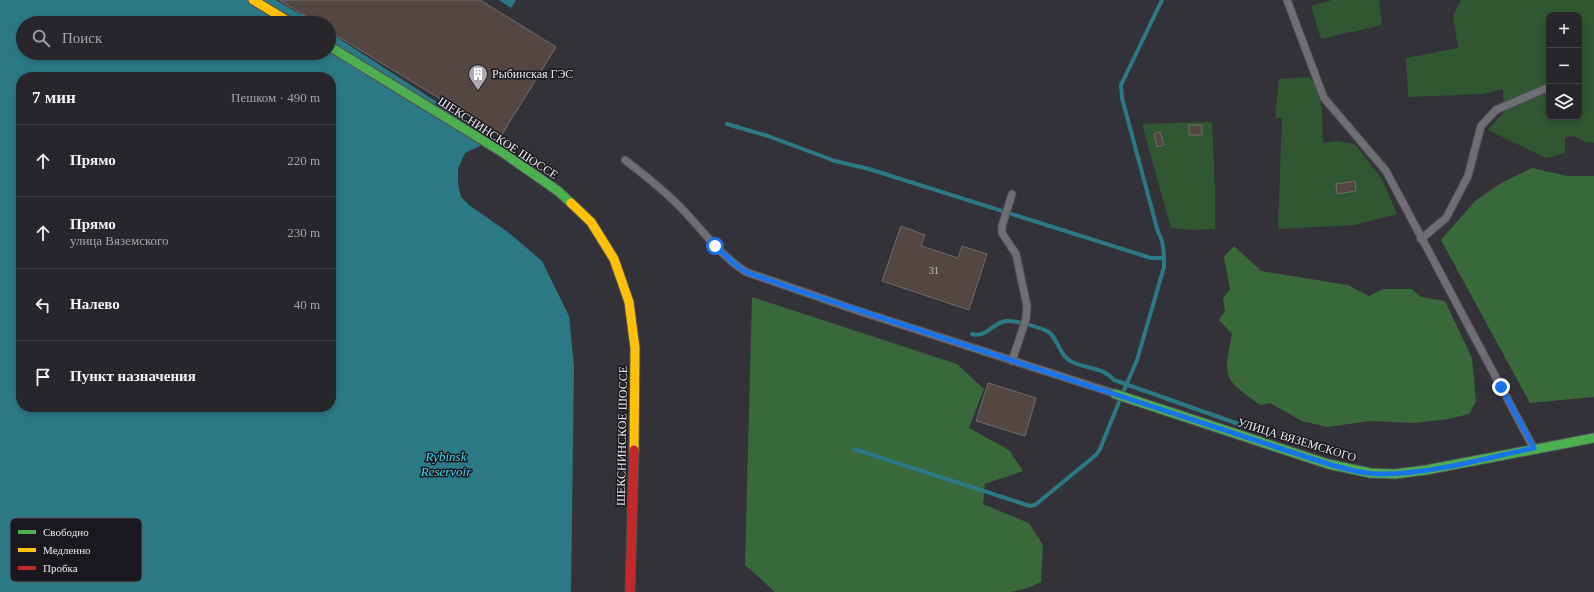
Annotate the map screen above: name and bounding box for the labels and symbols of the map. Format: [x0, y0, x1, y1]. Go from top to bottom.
building icon: Рыбинская ГЭС [467, 63, 489, 91]
place label: Рыбинская ГЭС [492, 67, 573, 81]
street label: ШЕКСНИНСКОЕ ШОССЕ [435, 94, 561, 182]
route start [706, 237, 724, 255]
house number: 31 [929, 265, 939, 276]
street label: ШЕКСНИНСКОЕ ШОССЕ [614, 366, 630, 506]
route end [1492, 378, 1510, 396]
street label: УЛИЦА ВЯЗЕМСКОГО [1236, 415, 1358, 465]
water label: Rybinsk Reservoir [420, 449, 472, 479]
legend [10, 518, 142, 582]
text: Свободно [43, 526, 89, 538]
text: Медленно [43, 544, 91, 556]
text: Пробка [43, 562, 78, 574]

